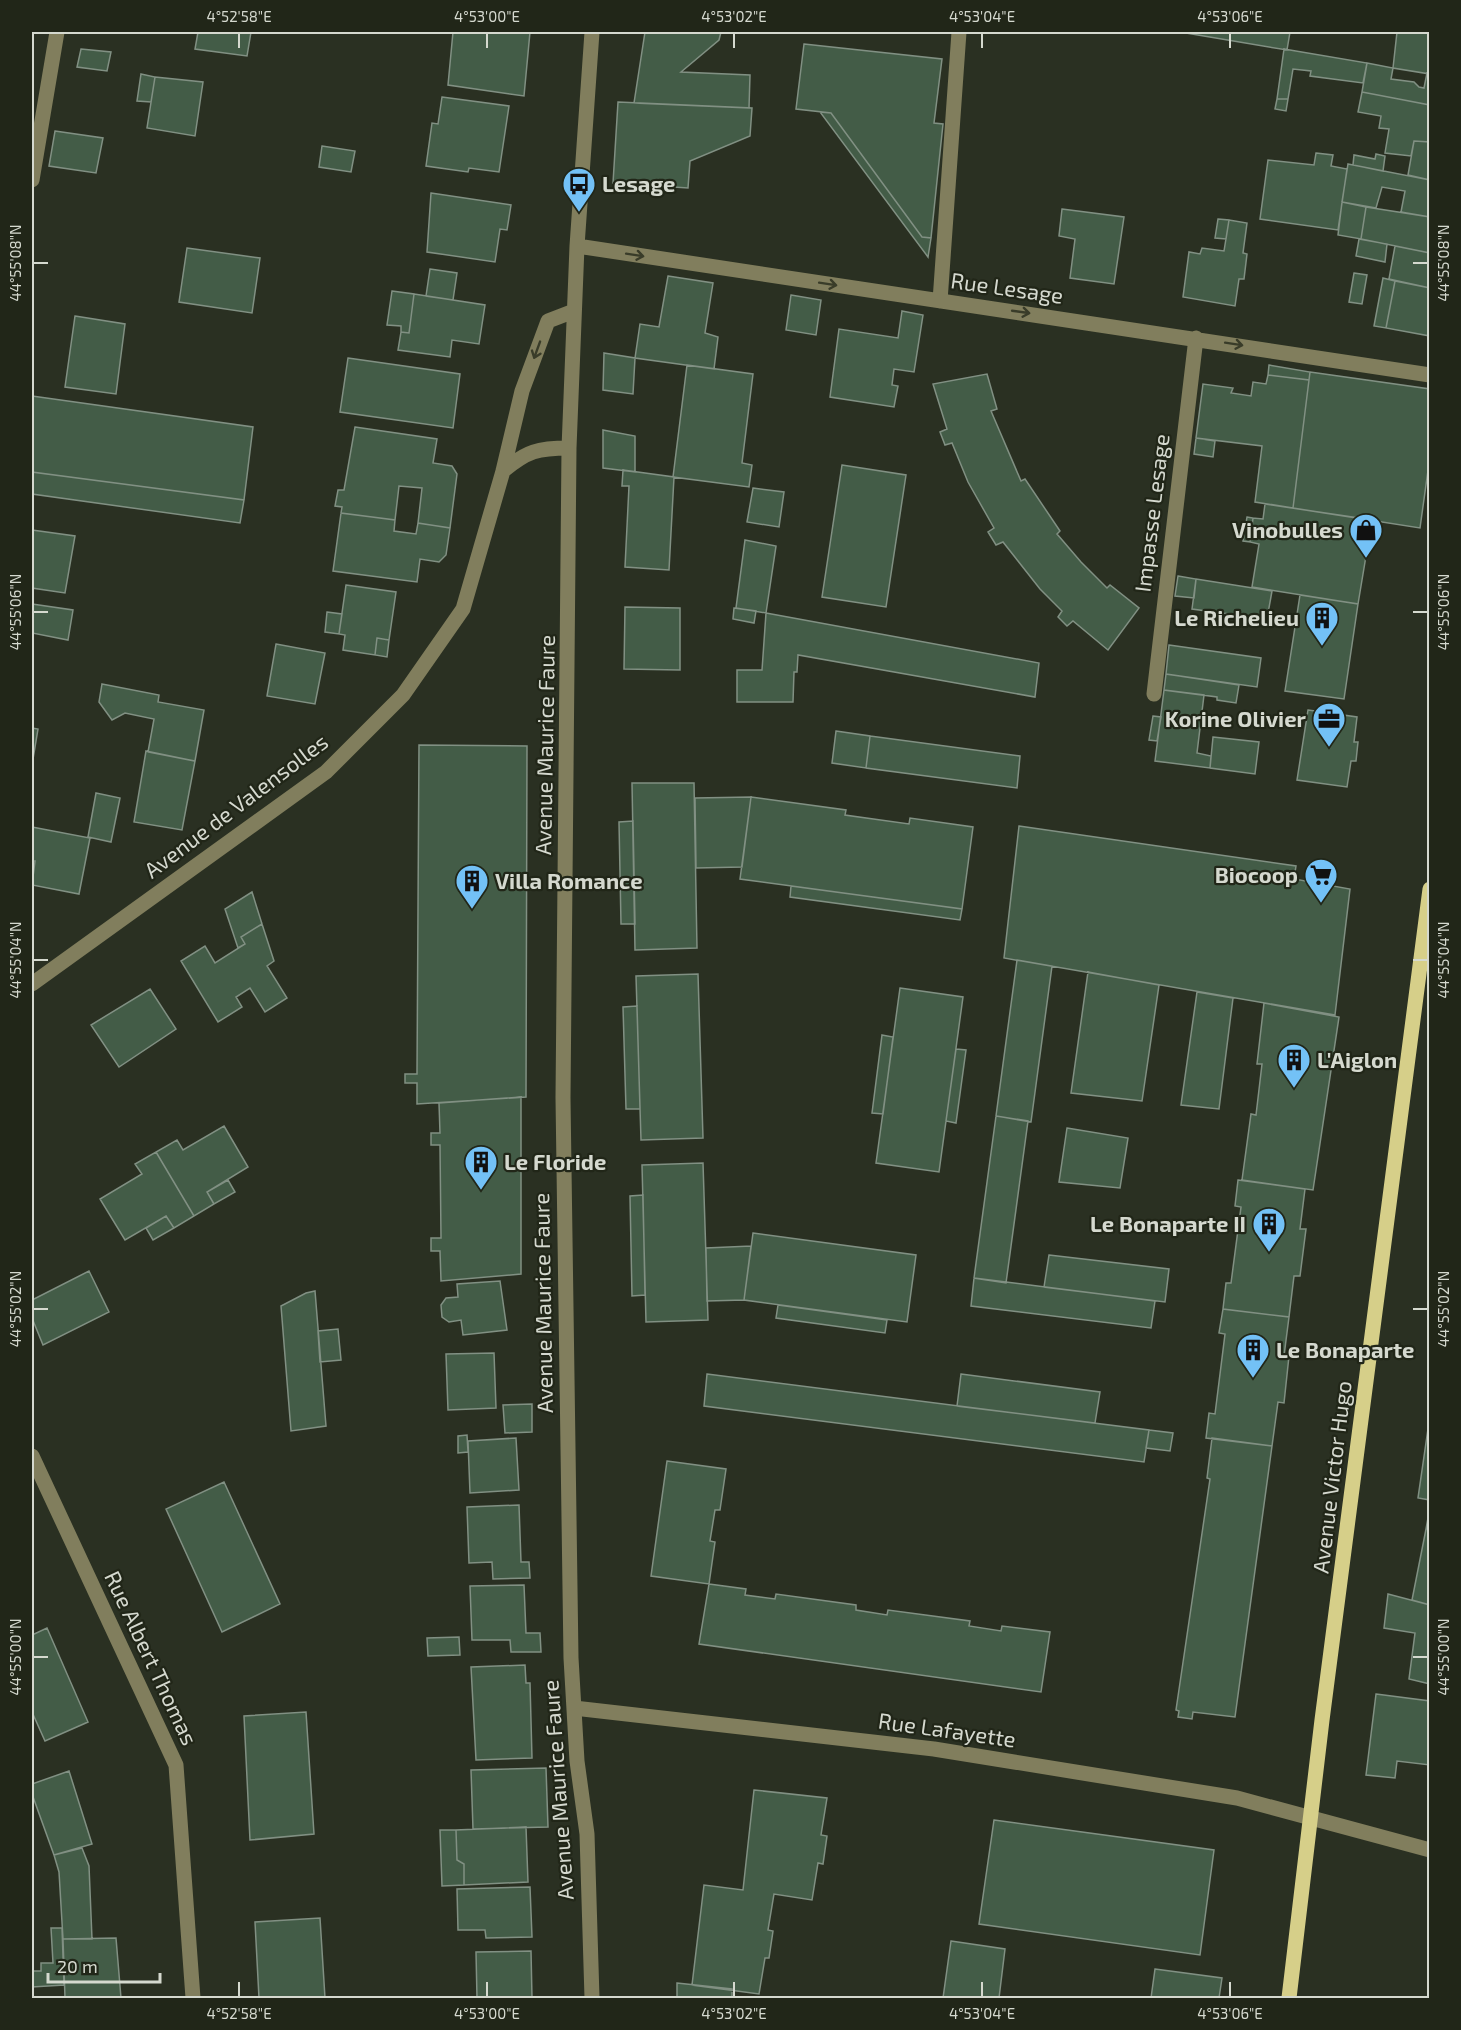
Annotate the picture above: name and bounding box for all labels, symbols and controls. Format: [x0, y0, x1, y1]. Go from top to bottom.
text: 4°52'58"E [206, 7, 272, 25]
text: 4°53'00"E [454, 7, 520, 25]
text: 4°53'02"E [701, 7, 767, 25]
text: 4°53'04"E [949, 7, 1015, 25]
text: 4°53'06"E [1197, 7, 1263, 25]
bus stop icon: Lesage [561, 166, 597, 213]
place label: Lesage [602, 170, 675, 196]
text: 44°55'08"N [6, 224, 24, 302]
text: 44°55'08"N [1434, 224, 1452, 302]
one-way arrow [624, 249, 644, 260]
street label: Rue Lesage [949, 266, 1065, 308]
one-way arrow [817, 278, 837, 289]
one-way arrow [1010, 307, 1030, 318]
one-way arrow [1224, 339, 1244, 350]
one-way arrow [531, 340, 542, 358]
street label: Impasse Lesage [1128, 432, 1174, 594]
shop icon: Vinobulles [1348, 512, 1384, 559]
place label: Vinobulles [1232, 516, 1343, 542]
text: 44°55'06"N [6, 574, 24, 650]
text: 44°55'06"N [1434, 574, 1452, 650]
building icon: Le Richelieu [1304, 600, 1340, 647]
place label: Le Richelieu [1174, 604, 1299, 630]
street label: Avenue Maurice Faure [529, 635, 559, 855]
office icon: Korine Olivier [1311, 701, 1347, 748]
place label: Korine Olivier [1165, 705, 1307, 731]
street label: Avenue de Valensolles [138, 728, 332, 883]
supermarket icon: Biocoop [1303, 857, 1339, 904]
place label: Biocoop [1215, 861, 1298, 887]
building icon: Villa Romance [454, 863, 490, 910]
place label: Villa Romance [495, 867, 643, 893]
text: 44°55'04"N [6, 921, 24, 999]
text: 44°55'04"N [1434, 921, 1452, 999]
building icon: L'Aiglon [1276, 1042, 1312, 1089]
place label: L'Aiglon [1317, 1046, 1397, 1072]
building icon: Le Floride [463, 1144, 499, 1191]
place label: Le Floride [504, 1148, 606, 1174]
street label: Avenue Maurice Faure [527, 1193, 557, 1413]
building icon: Le Bonaparte II [1251, 1206, 1287, 1253]
place label: Le Bonaparte II [1090, 1210, 1246, 1236]
text: 44°55'02"N [6, 1271, 24, 1347]
text: 44°55'02"N [1434, 1271, 1452, 1347]
building icon: Le Bonaparte [1235, 1332, 1271, 1379]
place label: Le Bonaparte [1276, 1336, 1414, 1362]
street label: Avenue Victor Hugo [1306, 1379, 1356, 1575]
street label: Rue Albert Thomas [100, 1566, 204, 1749]
text: 44°55'00"N [6, 1618, 24, 1696]
text: 44°55'00"N [1434, 1618, 1452, 1696]
street label: Avenue Maurice Faure [536, 1679, 578, 1901]
street label: Rue Lafayette [877, 1706, 1018, 1752]
scale bar [48, 1946, 160, 1984]
text: 20 m [57, 1955, 98, 1977]
text: 4°52'58"E [206, 2004, 272, 2022]
text: 4°53'00"E [454, 2004, 520, 2022]
text: 4°53'02"E [701, 2004, 767, 2022]
text: 4°53'04"E [949, 2004, 1015, 2022]
text: 4°53'06"E [1197, 2004, 1263, 2022]

